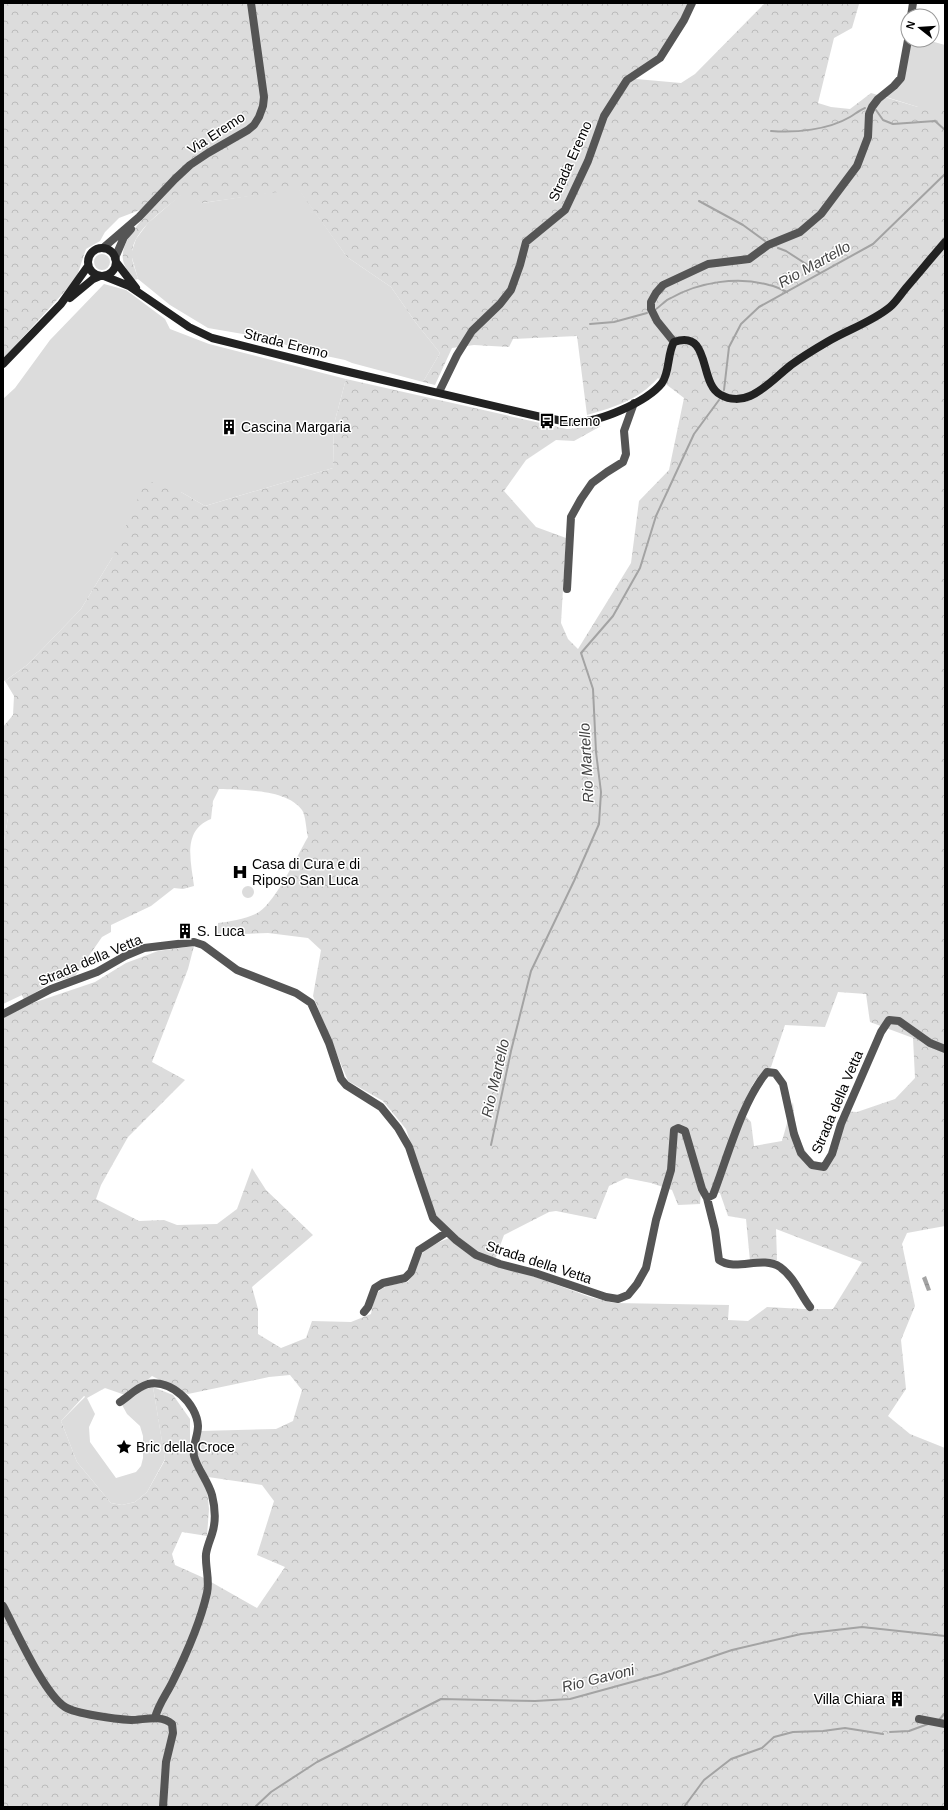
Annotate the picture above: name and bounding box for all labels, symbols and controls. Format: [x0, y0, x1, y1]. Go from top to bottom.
north arrow [900, 8, 940, 48]
text: N [904, 19, 917, 31]
street label: Via Eremo [184, 108, 248, 157]
street label: Strada Eremo [545, 118, 595, 204]
water label: Rio Martello [775, 237, 853, 291]
street label: Strada Eremo [242, 325, 330, 361]
bus stop icon: Eremo [538, 412, 556, 430]
place label: Eremo [559, 413, 600, 429]
building icon: Cascina Margaria [220, 418, 238, 436]
place label: Cascina Margaria [241, 419, 351, 435]
water label: Rio Martello [575, 723, 597, 803]
place label: Casa di Cura e di Riposo San Luca [252, 856, 360, 888]
hospital icon: Casa di Cura e di Riposo San Luca [231, 863, 249, 881]
building icon: S. Luca [176, 922, 194, 940]
place label: S. Luca [197, 923, 245, 939]
street label: Strada della Vetta [36, 931, 144, 989]
water label: Rio Martello [478, 1037, 512, 1119]
street label: Strada della Vetta [808, 1048, 866, 1156]
street label: Strada della Vetta [484, 1237, 594, 1287]
place icon: Bric della Croce [115, 1438, 133, 1456]
place label: Bric della Croce [136, 1439, 235, 1455]
water label: Rio Gavoni [560, 1661, 637, 1695]
building icon: Villa Chiara [888, 1690, 906, 1708]
place label: Villa Chiara [814, 1691, 885, 1707]

